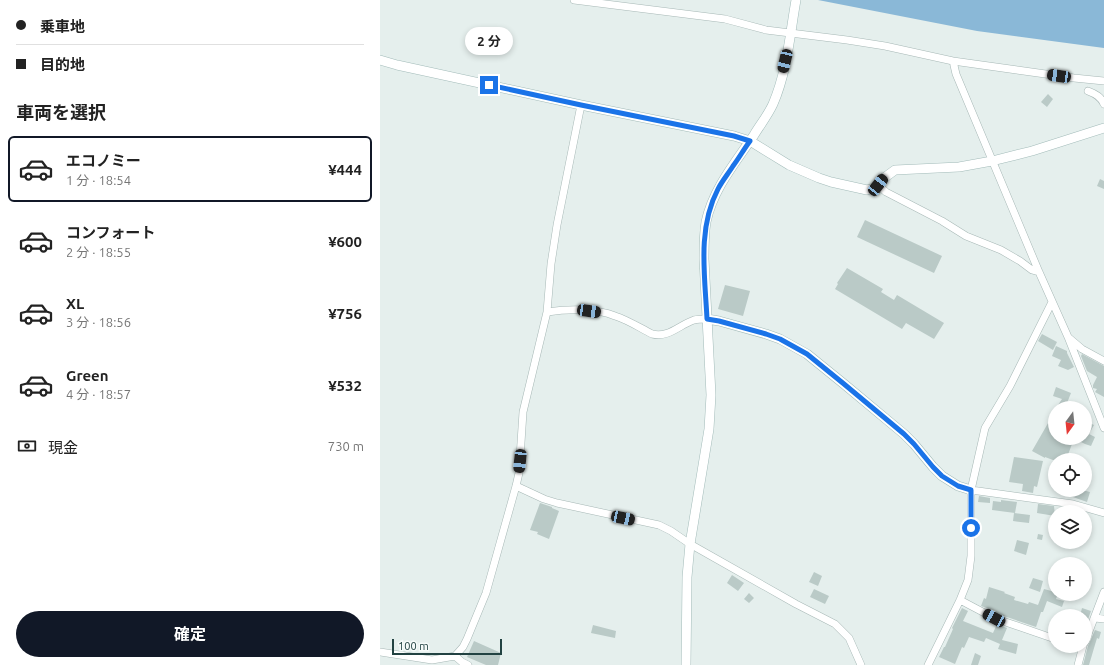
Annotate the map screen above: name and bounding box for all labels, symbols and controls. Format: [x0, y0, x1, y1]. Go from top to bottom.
text: 乗車地 [40, 18, 85, 35]
callout: 2 分 [465, 27, 513, 55]
text: 2 分 [477, 34, 501, 48]
car [776, 48, 794, 74]
text: 目的地 [40, 56, 85, 73]
car [1046, 68, 1072, 84]
route end [480, 76, 498, 94]
text: 車両を選択 [16, 102, 106, 122]
icon: car [18, 151, 54, 187]
text: エコノミー [66, 152, 141, 169]
text: ¥444 [328, 161, 362, 178]
car [866, 172, 890, 198]
text: 1 分 · 18:54 [66, 173, 131, 187]
icon: car [18, 223, 54, 259]
text: コンフォート [66, 224, 156, 241]
text: ¥600 [328, 233, 362, 250]
text: 2 分 · 18:55 [66, 245, 131, 259]
icon: car [18, 295, 54, 331]
text: XL [66, 295, 84, 312]
car [576, 303, 602, 319]
text: ¥756 [328, 305, 362, 322]
text: 3 分 · 18:56 [66, 315, 131, 329]
icon: car [18, 367, 54, 403]
text: Green [66, 367, 108, 384]
text: ¥532 [328, 377, 362, 394]
text: 4 分 · 18:57 [66, 387, 131, 401]
north arrow [1048, 401, 1092, 445]
map controls [1048, 401, 1092, 653]
icon: cash [16, 435, 38, 457]
text: 現金 [48, 439, 78, 456]
text: 730 m [328, 439, 364, 453]
car [513, 448, 527, 474]
button: locate [1048, 453, 1092, 497]
button: layers [1048, 505, 1092, 549]
car [610, 510, 636, 526]
route start [962, 519, 980, 537]
button: + [1048, 557, 1092, 601]
car [981, 607, 1007, 629]
button: − [1048, 609, 1092, 653]
button: 確定 [16, 611, 364, 657]
scale bar [392, 637, 502, 656]
text: 100 m [398, 640, 429, 652]

